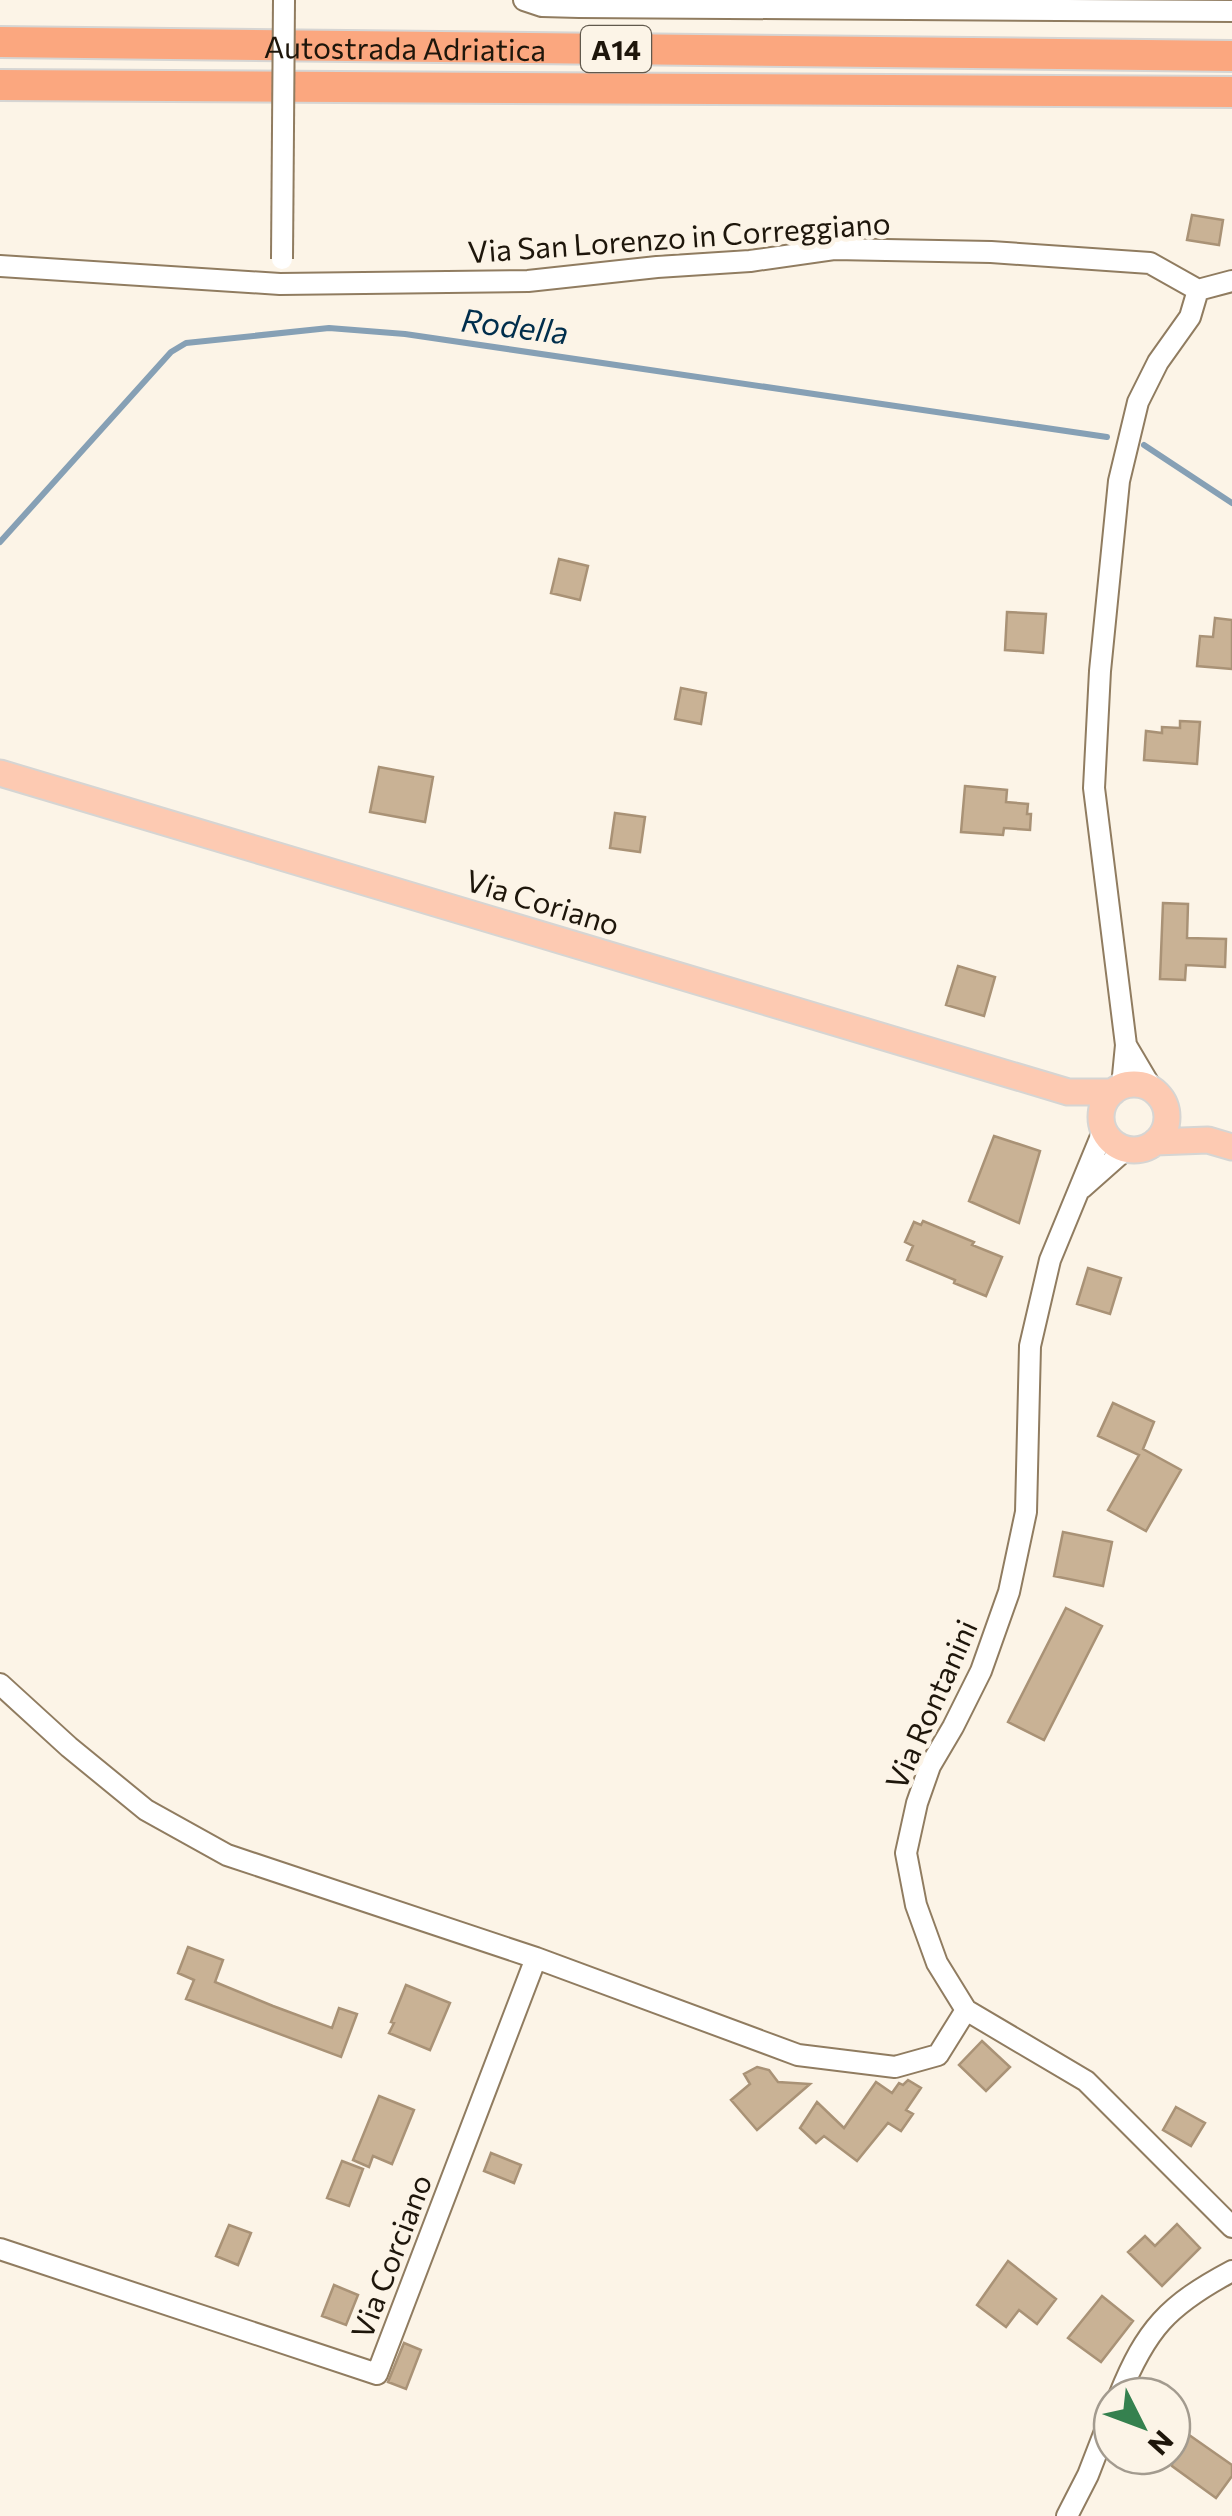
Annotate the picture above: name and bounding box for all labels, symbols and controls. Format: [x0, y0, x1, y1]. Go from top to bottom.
street label: Autostrada Adriatica [264, 26, 546, 67]
road number: A14 [581, 26, 651, 72]
street label: Via San Lorenzo in Correggiano [466, 203, 892, 269]
water label: Rodella [459, 299, 571, 351]
street label: Via Coriano [462, 860, 624, 942]
street label: Via Rontanini [876, 1613, 984, 1795]
street label: Via Corciano [342, 2169, 438, 2343]
north arrow [1092, 2376, 1192, 2476]
text: N [1142, 2424, 1181, 2463]

